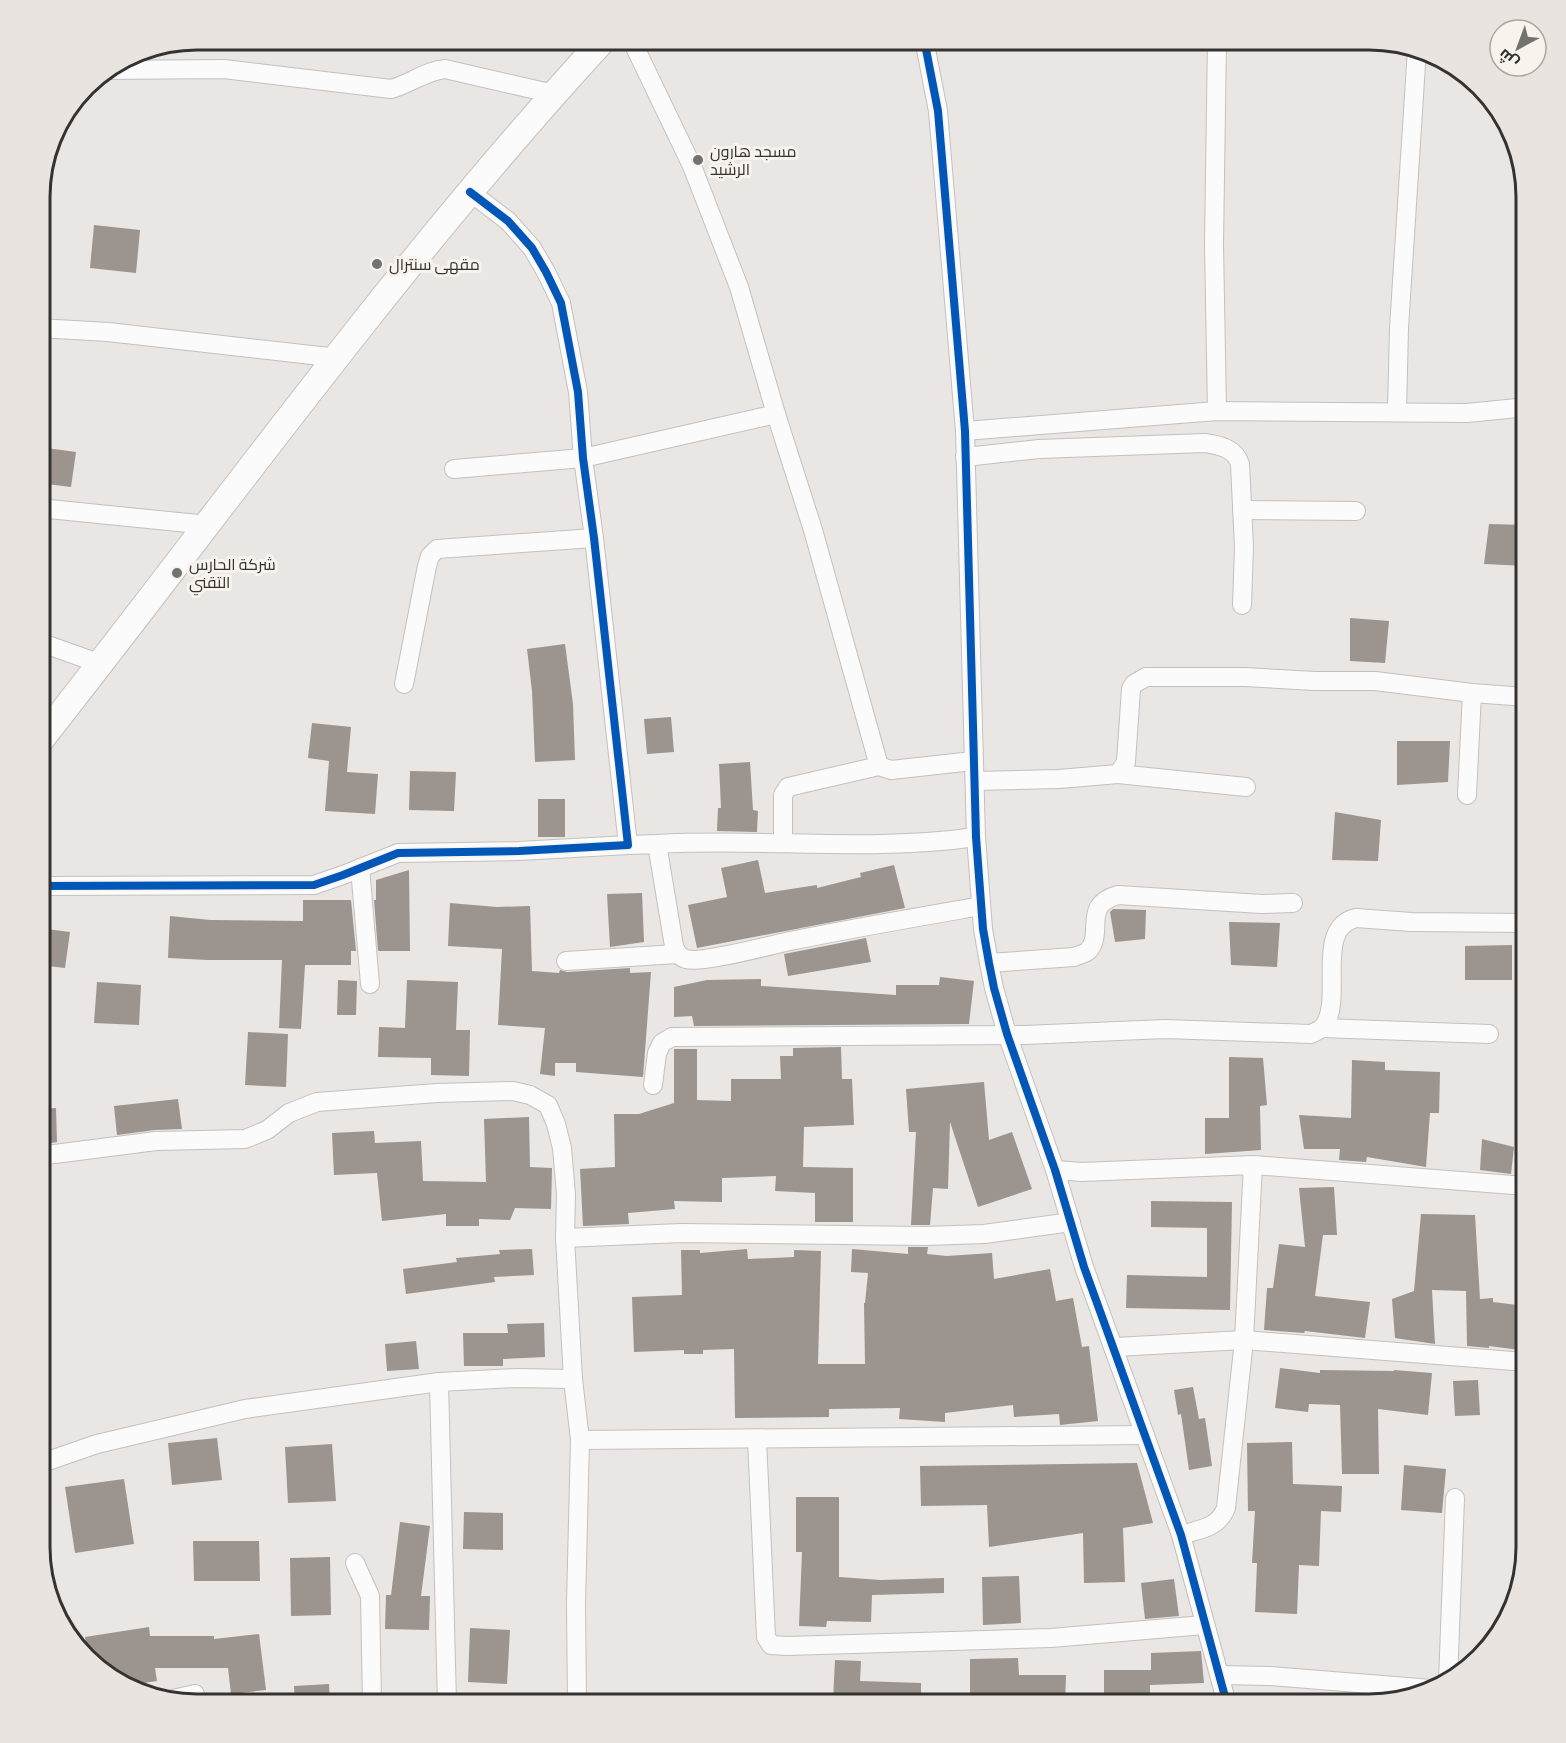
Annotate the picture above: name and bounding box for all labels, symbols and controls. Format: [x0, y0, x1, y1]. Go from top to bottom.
north arrow [1488, 18, 1548, 78]
text: ش [1495, 45, 1522, 73]
place label: مسجد هارون الرشيد [710, 142, 796, 179]
marker: مسجد هارون الرشيد [691, 153, 705, 167]
place label: مقهى سنترال [389, 255, 480, 275]
marker: مقهى سنترال [370, 257, 384, 271]
place label: شركة الحارس التقني [189, 555, 276, 596]
marker: شركة الحارس التقني [170, 566, 184, 580]

